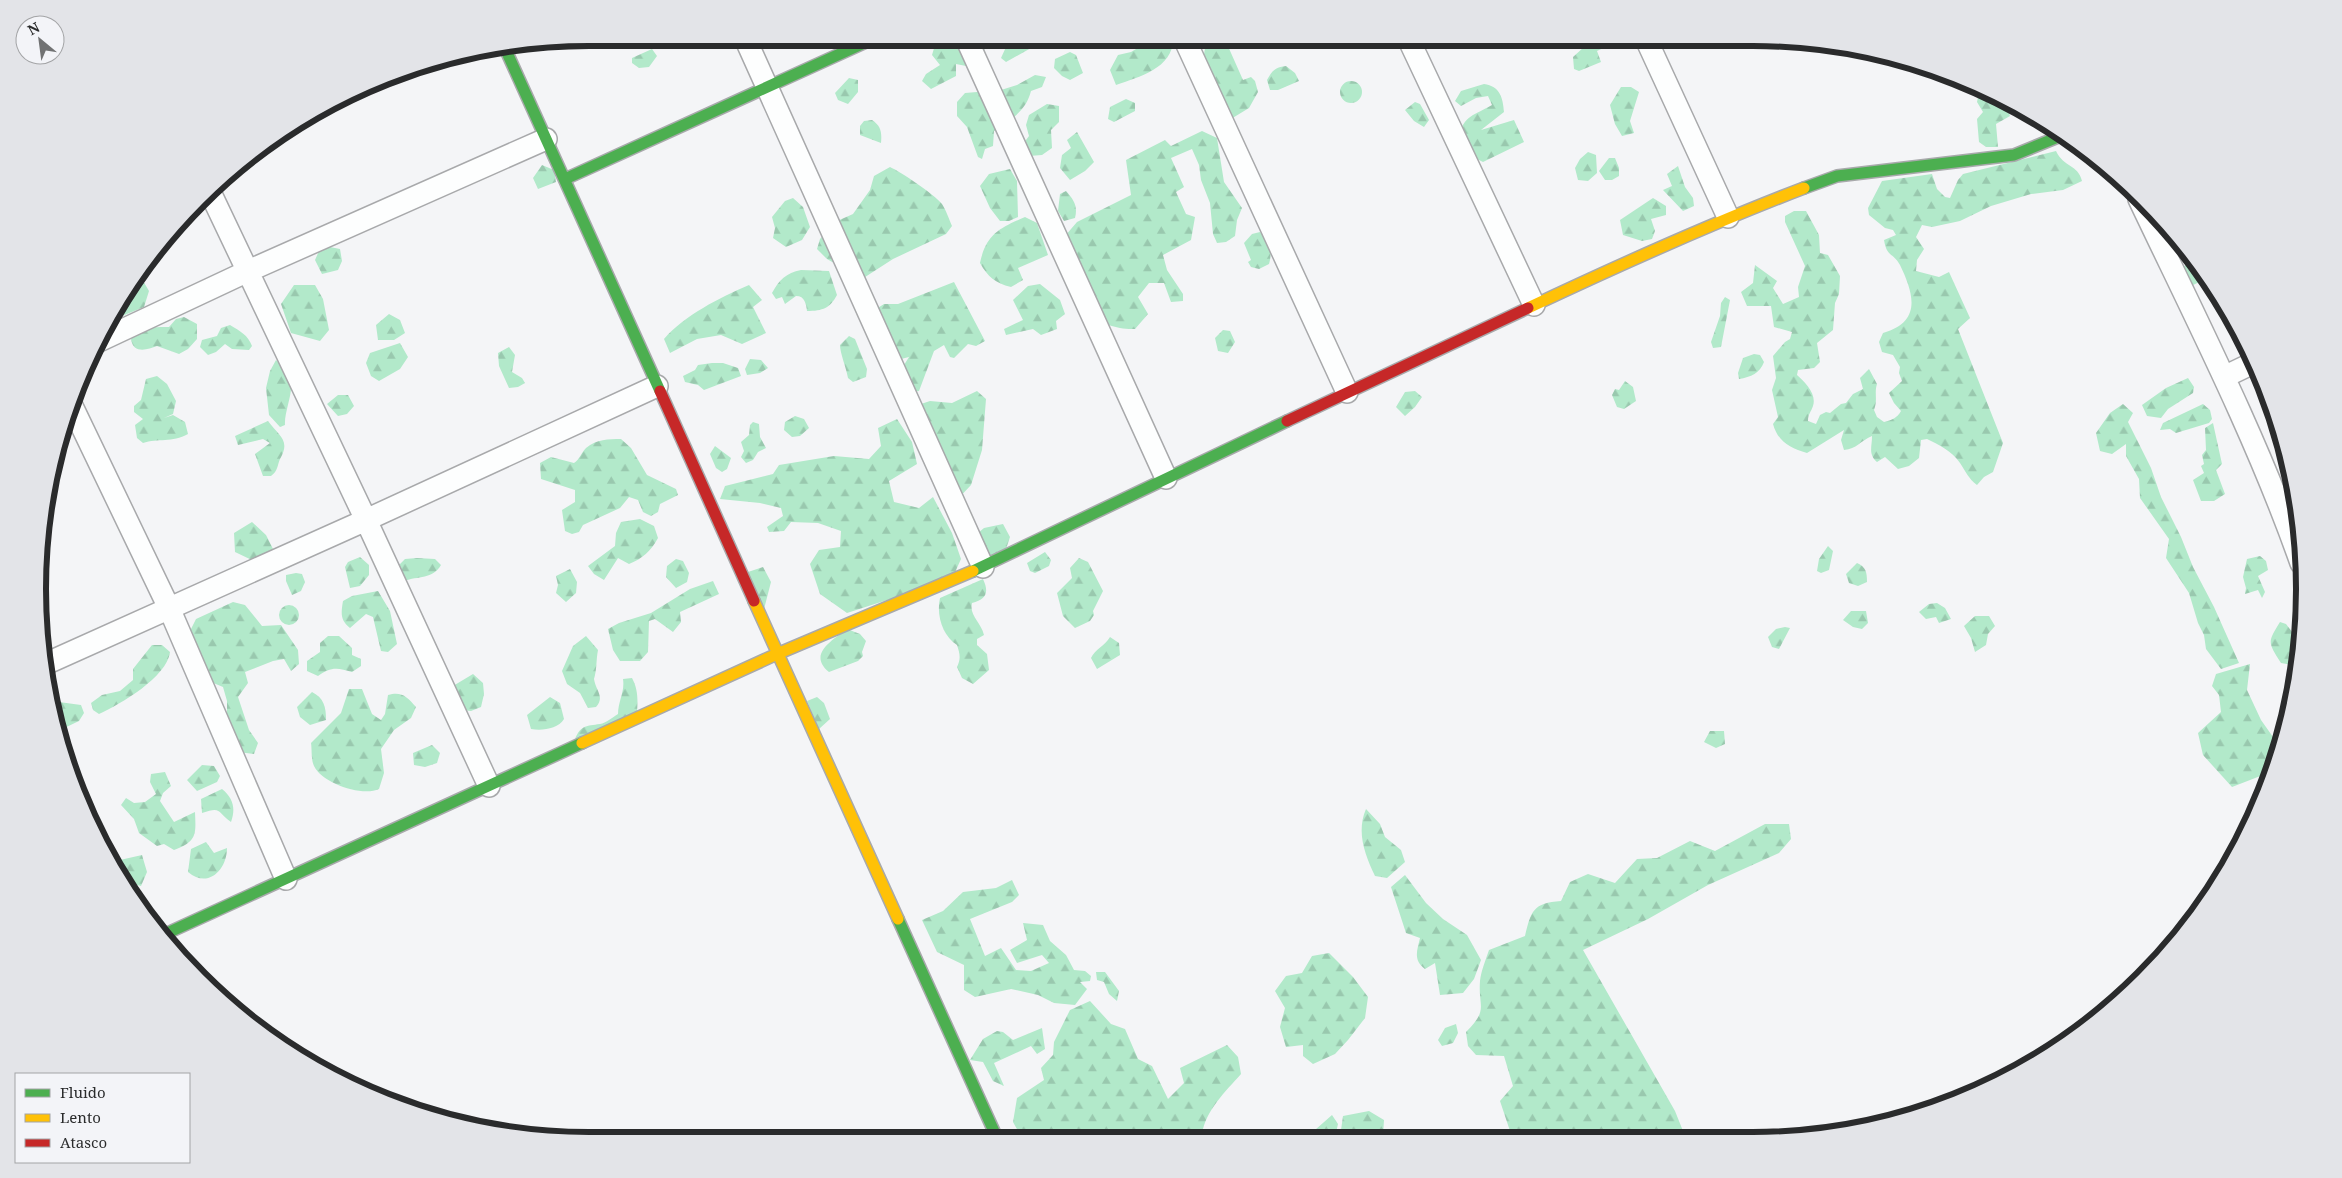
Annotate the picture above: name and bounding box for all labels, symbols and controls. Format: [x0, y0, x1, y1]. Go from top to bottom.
north arrow [15, 15, 65, 65]
text: N [24, 17, 43, 39]
legend [15, 1073, 190, 1163]
text: Fluido [60, 1082, 106, 1102]
text: Lento [60, 1107, 101, 1127]
text: Atasco [60, 1132, 107, 1152]

